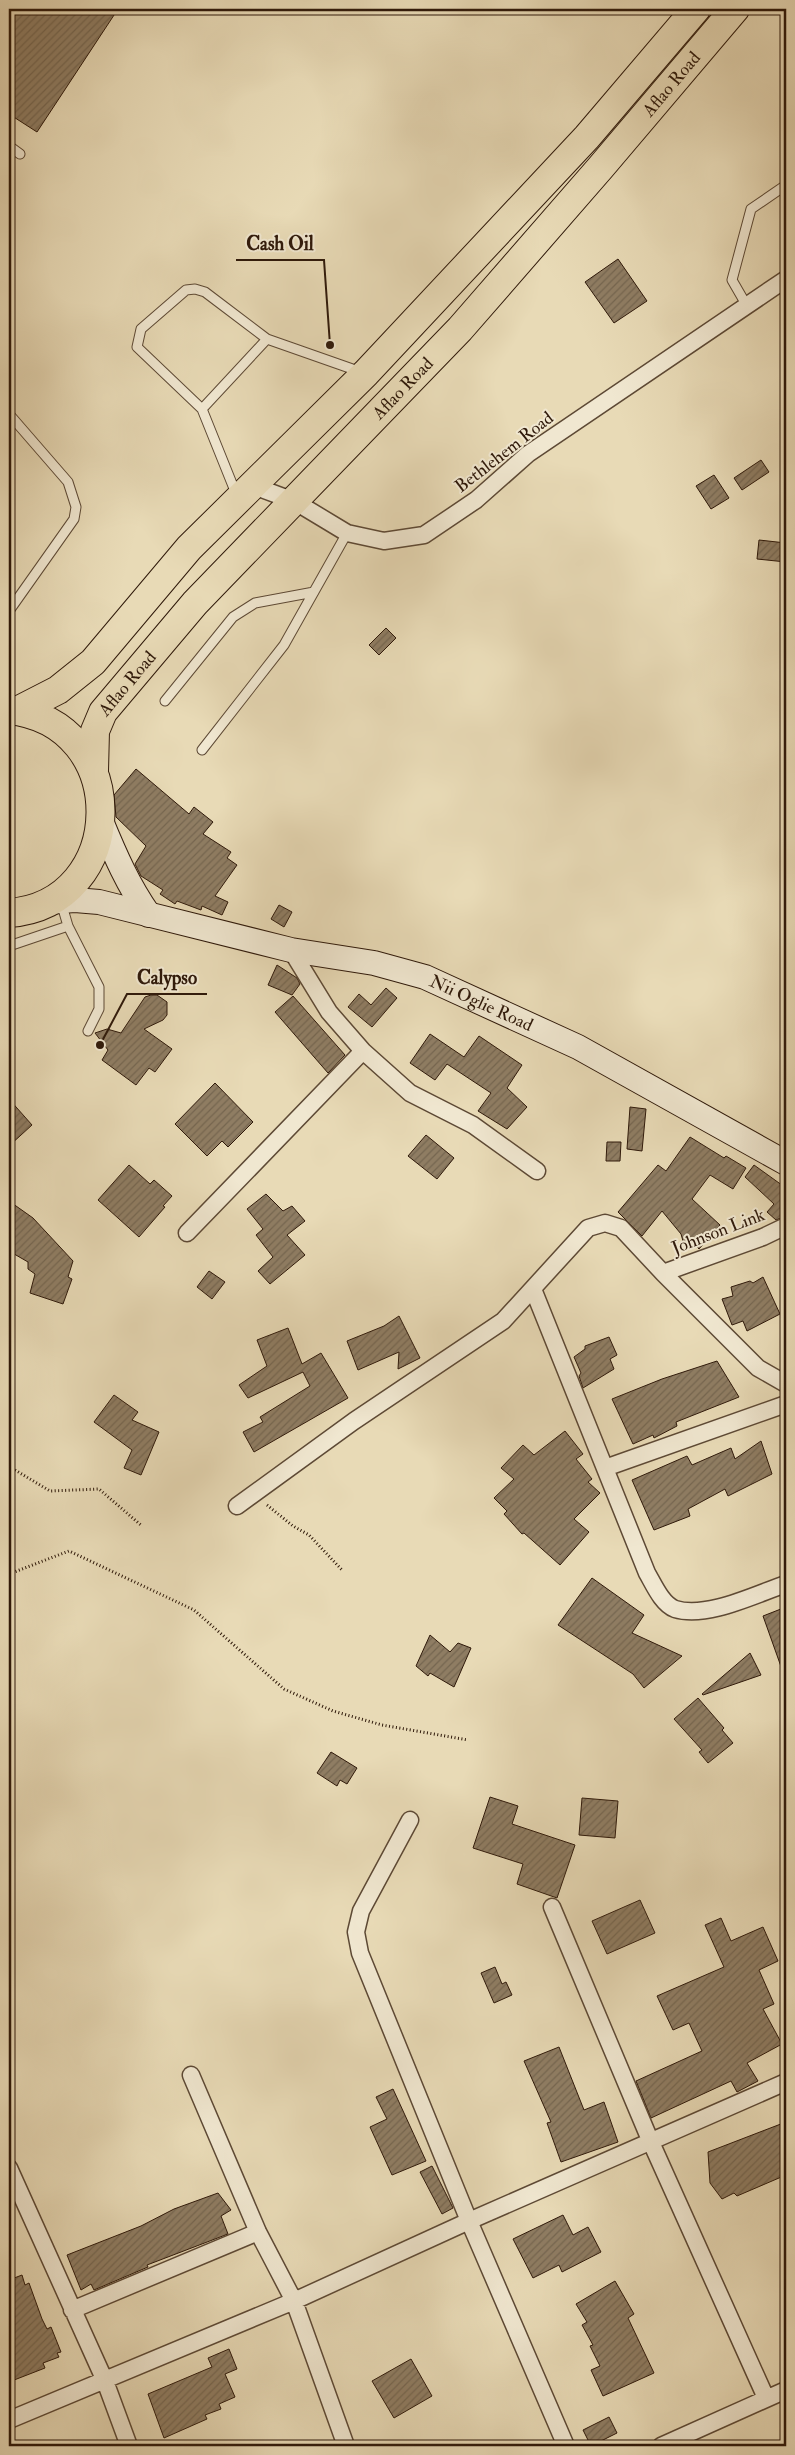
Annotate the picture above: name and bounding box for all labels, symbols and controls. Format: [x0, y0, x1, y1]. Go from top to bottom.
street label: Aflao Road [637, 47, 706, 122]
callout: Cash Oil [236, 226, 324, 260]
text: Cash Oil [246, 232, 314, 256]
street label: Aflao Road [367, 352, 439, 425]
street label: Bethlehem Road [450, 407, 558, 498]
street label: Aflao Road [93, 646, 162, 722]
callout: Calypso [127, 960, 207, 994]
text: Calypso [137, 966, 197, 991]
street label: Nii Oglie Road [426, 970, 537, 1037]
street label: Johnson Link [667, 1203, 768, 1260]

